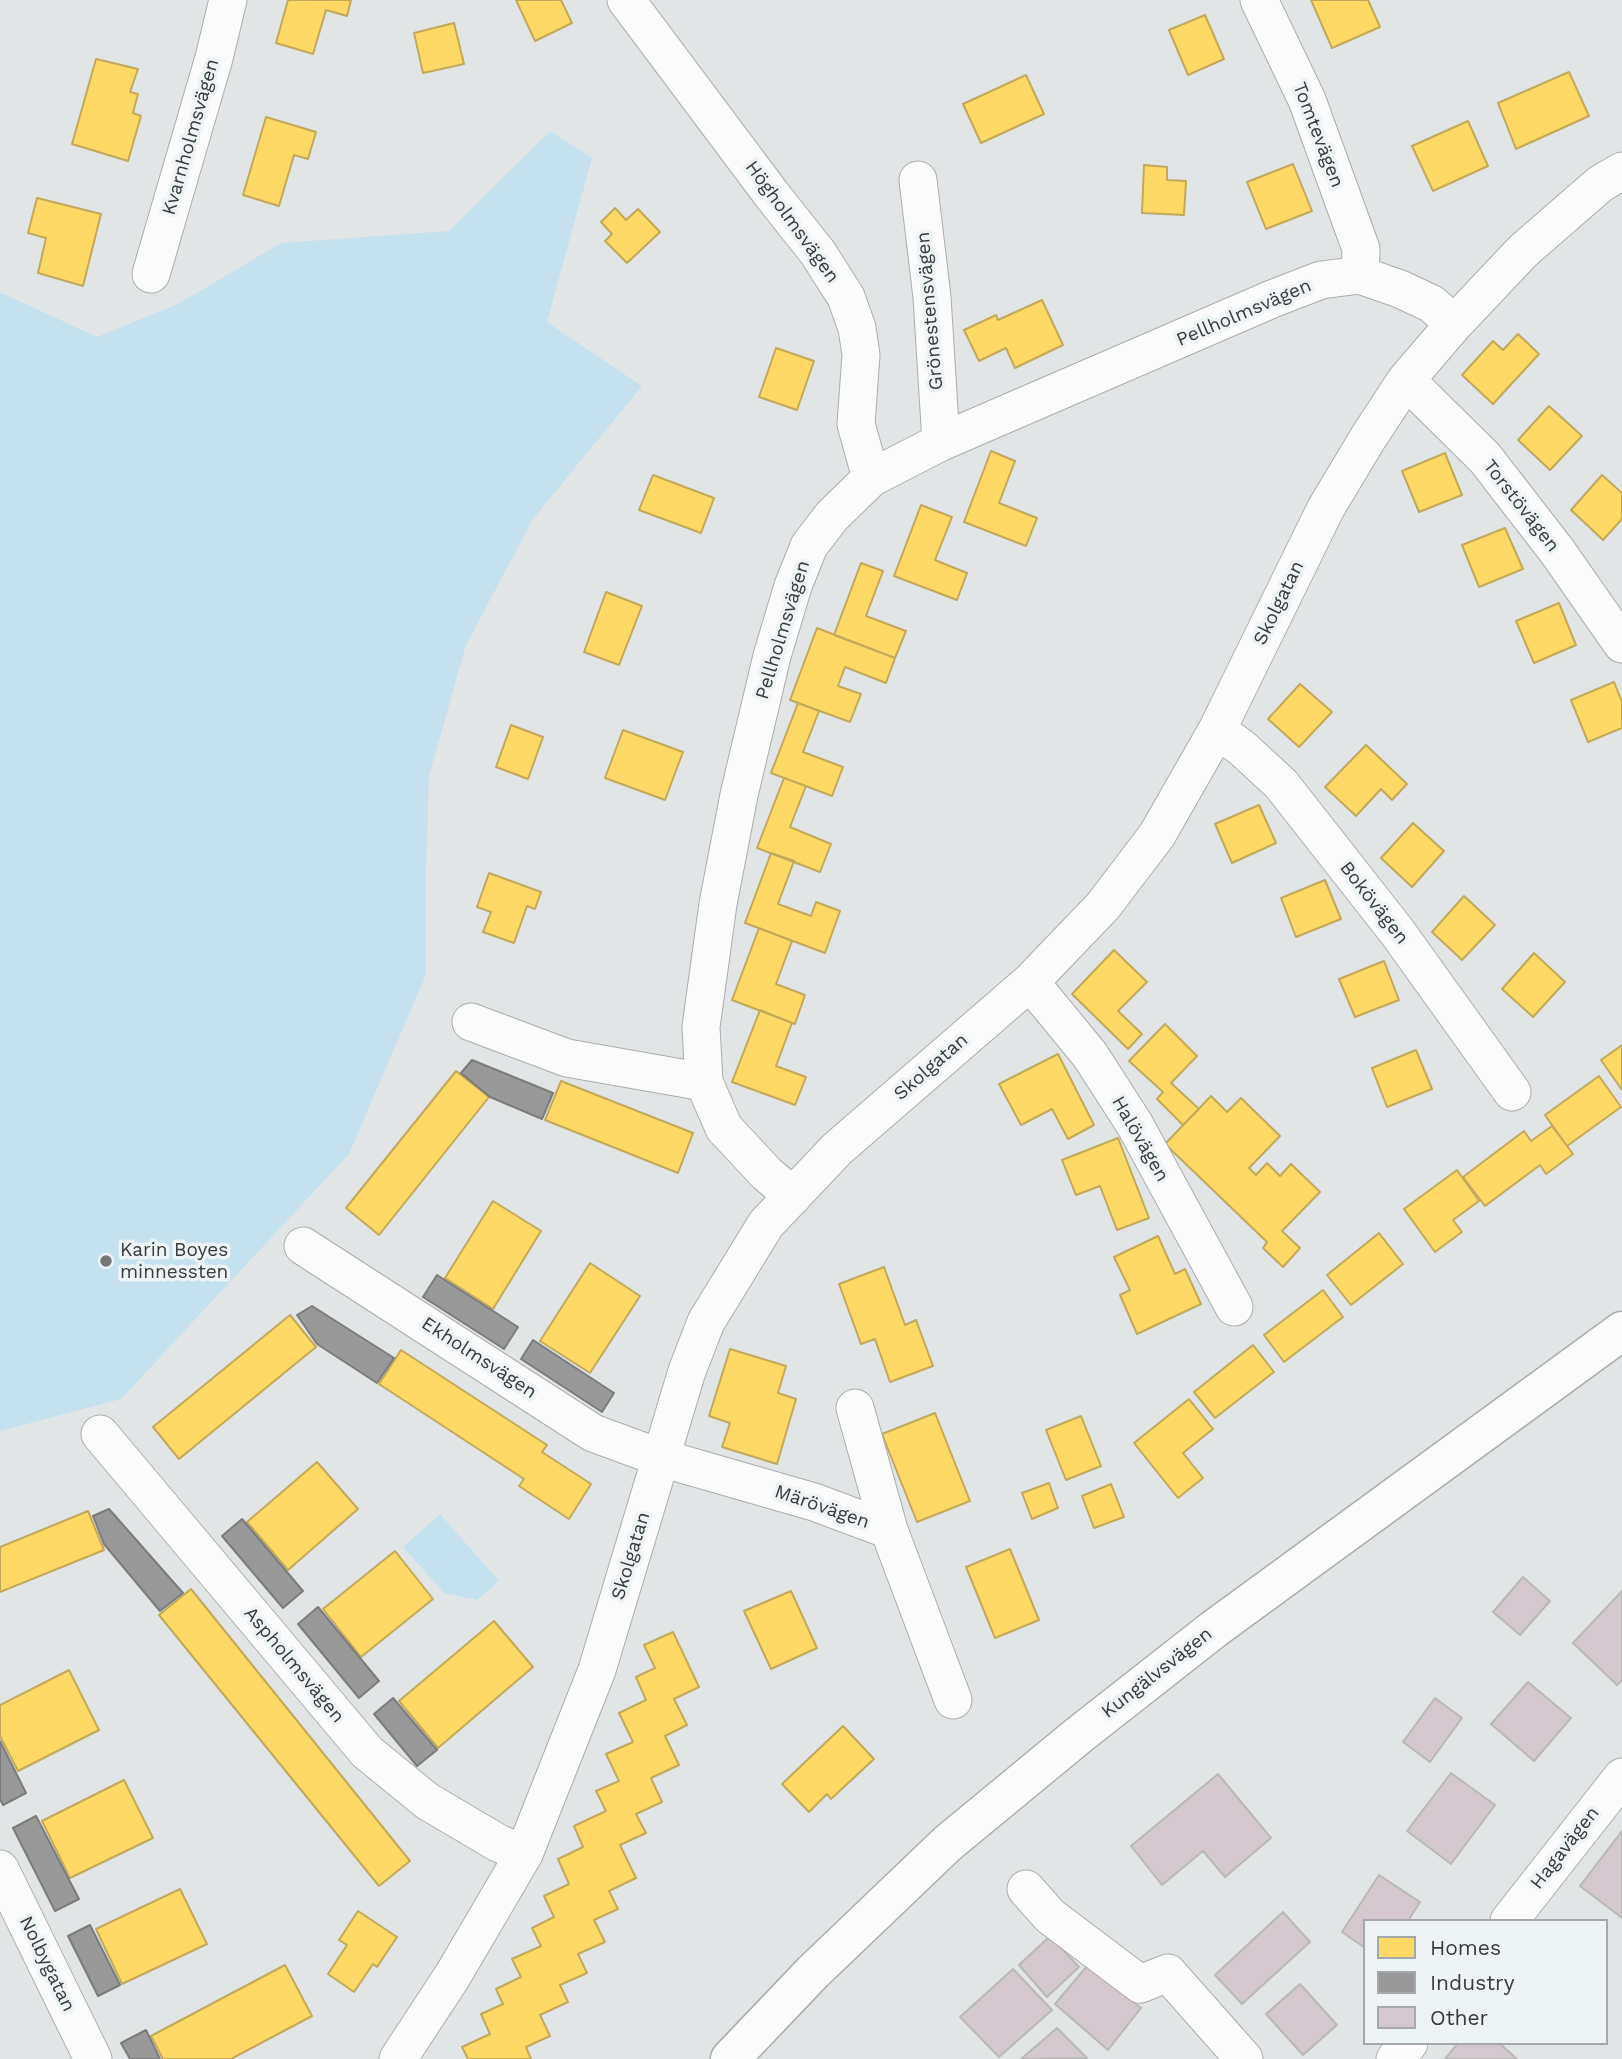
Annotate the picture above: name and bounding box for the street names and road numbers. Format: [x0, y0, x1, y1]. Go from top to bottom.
street label: Kvarnholmsvägen [158, 56, 224, 218]
street label: Tomtevägen [1288, 79, 1348, 191]
street label: Högholmsvägen [740, 156, 844, 288]
street label: Grönestensvägen [912, 231, 948, 391]
street label: Pellholmsvägen [1173, 274, 1315, 352]
street label: Torstövägen [1478, 455, 1564, 557]
street label: Skolgatan [1249, 557, 1309, 649]
street label: Pellholmsvägen [751, 558, 815, 702]
street label: Bokövägen [1335, 857, 1413, 949]
street label: Skolgatan [889, 1029, 973, 1105]
street label: Halövägen [1106, 1092, 1174, 1186]
street label: Ekholmsvägen [417, 1312, 541, 1404]
street label: Märövägen [772, 1480, 872, 1534]
street label: Skolgatan [607, 1509, 655, 1603]
street label: Aspholmsvägen [239, 1602, 349, 1728]
street label: Kungälvsvägen [1097, 1623, 1217, 1723]
street label: Hagavägen [1526, 1802, 1604, 1894]
street label: Nolbygatan [14, 1913, 80, 2015]

